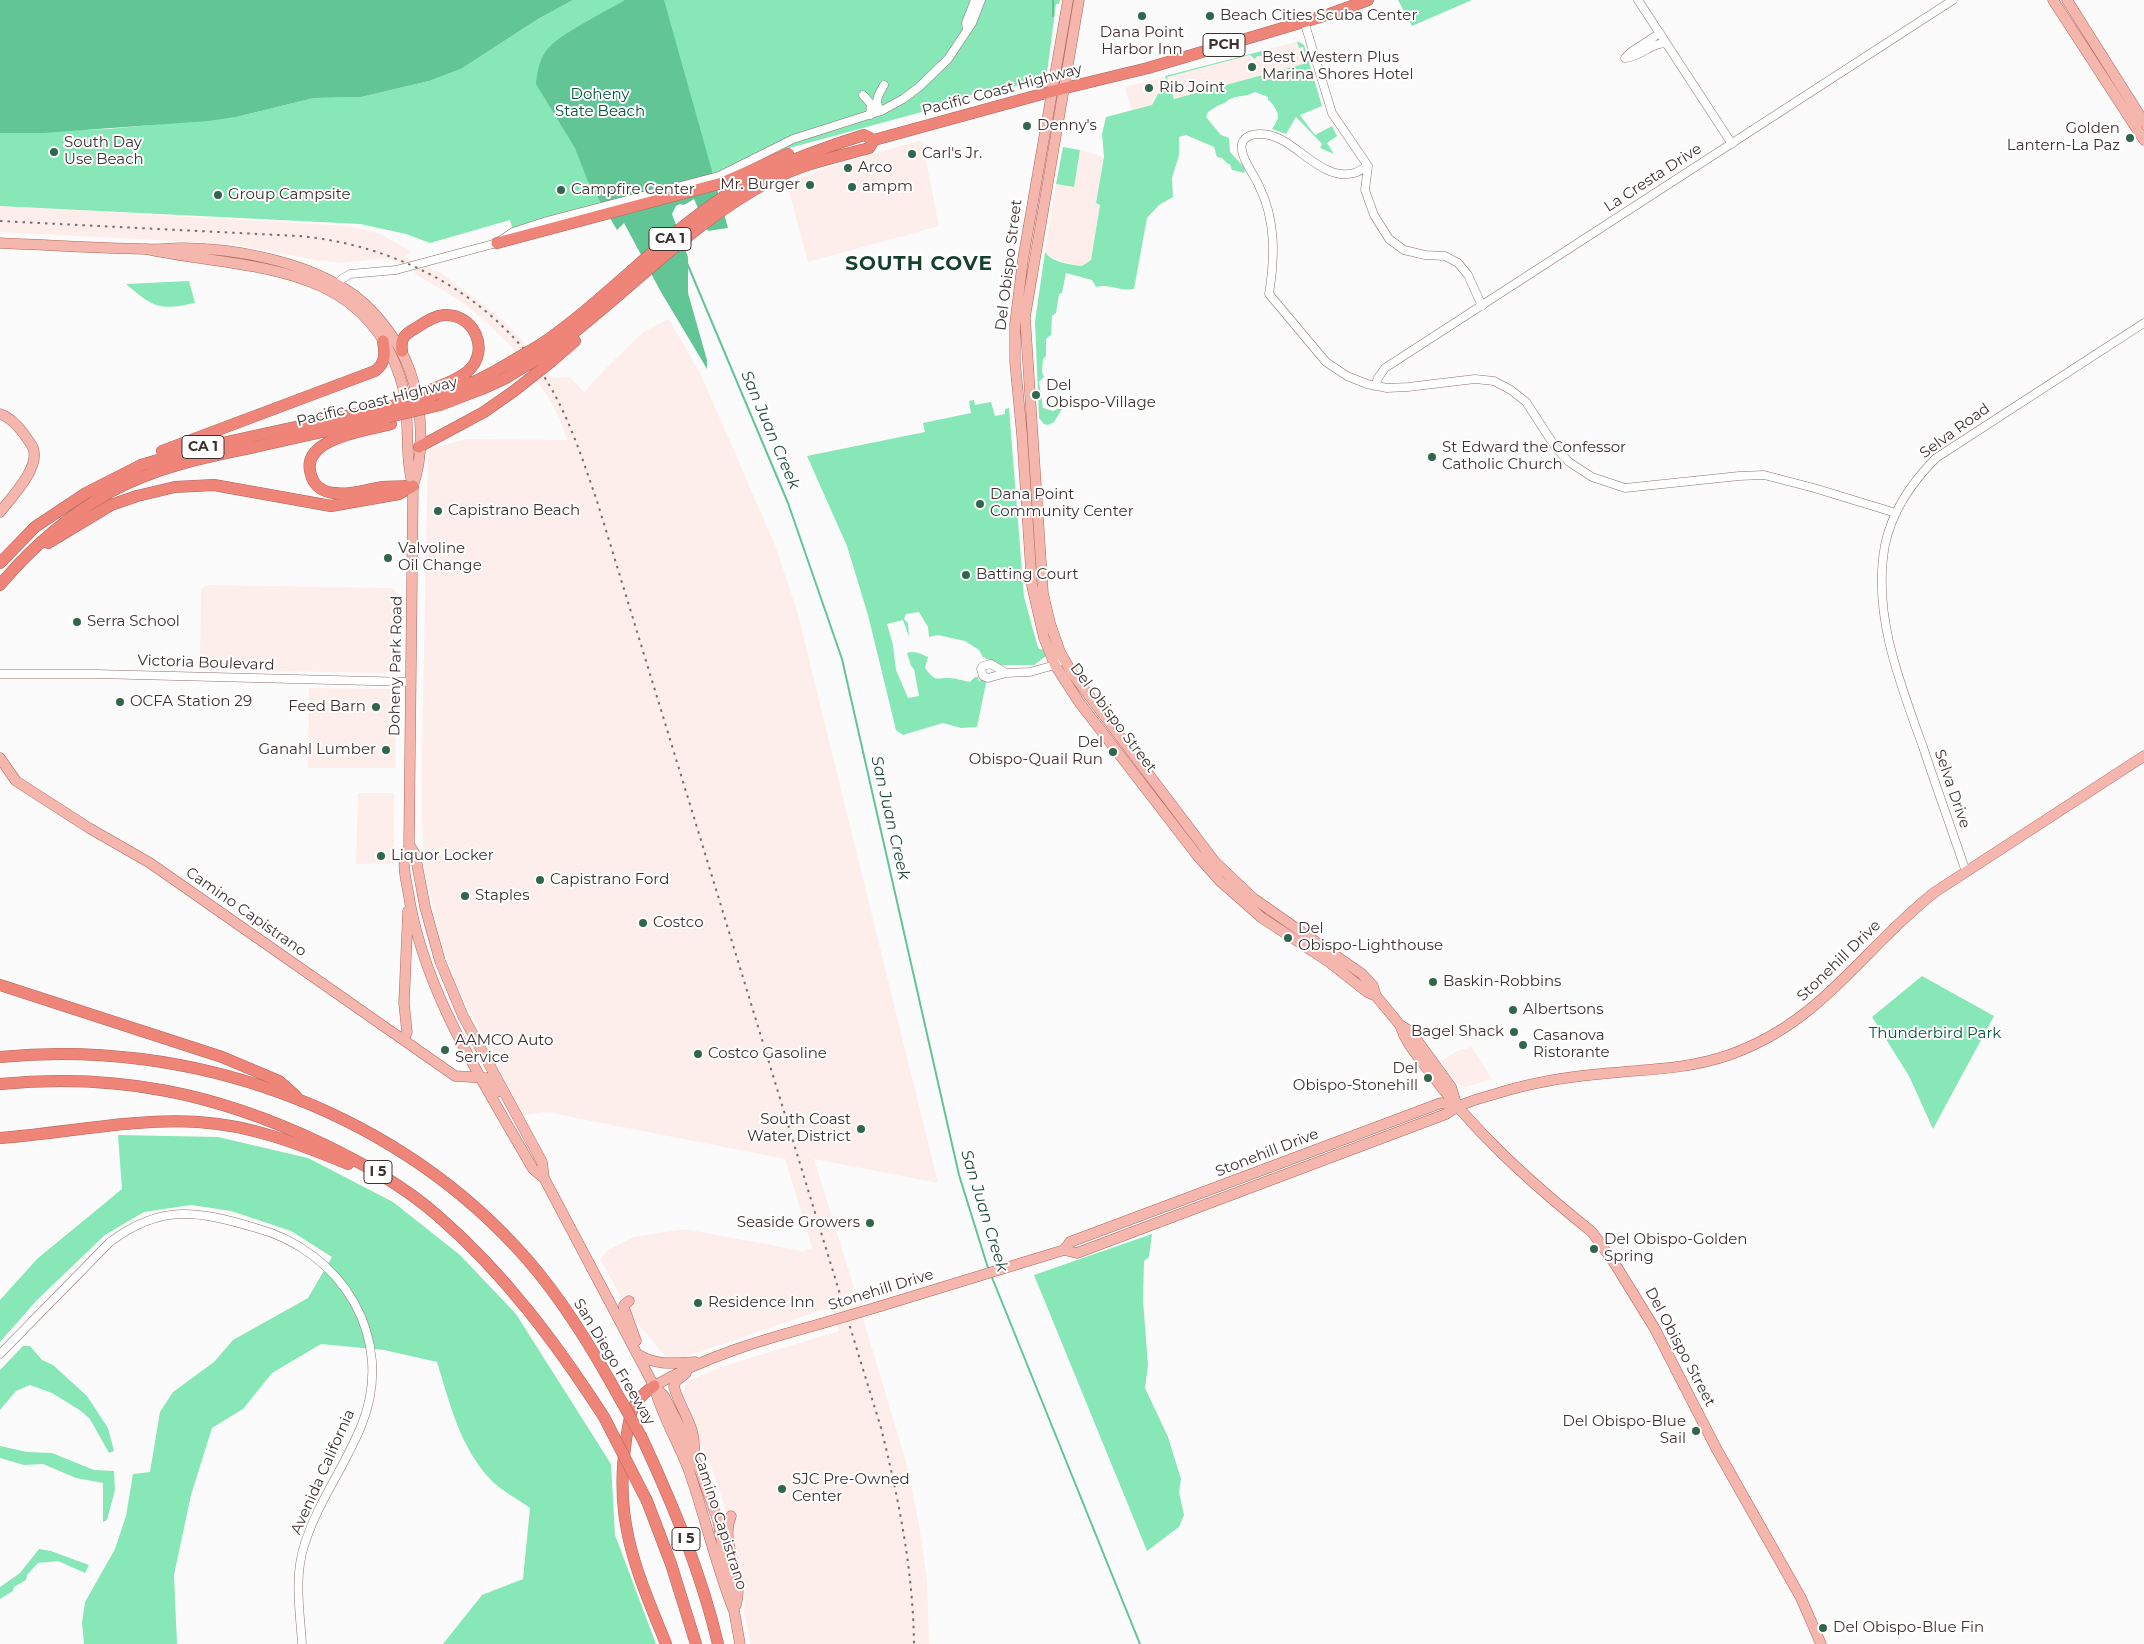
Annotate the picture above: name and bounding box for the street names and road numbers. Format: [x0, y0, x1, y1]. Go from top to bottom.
road number: PCH [1203, 34, 1245, 56]
street label: Pacific Coast Highway [920, 60, 1084, 120]
street label: La Cresta Drive [1601, 140, 1705, 216]
street label: Del Obispo Street [992, 198, 1026, 332]
road number: CA 1 [649, 228, 691, 250]
street label: Pacific Coast Highway [295, 373, 459, 431]
street label: Selva Road [1916, 400, 1994, 462]
road number: CA 1 [182, 436, 224, 458]
street label: Doheny Park Road [386, 596, 406, 736]
street label: Victoria Boulevard [137, 652, 275, 674]
street label: Del Obispo Street [1066, 660, 1160, 776]
street label: Selva Drive [1930, 747, 1974, 831]
street label: Camino Capistrano [182, 863, 310, 961]
street label: Stonehill Drive [1794, 917, 1884, 1005]
street label: Stonehill Drive [1213, 1125, 1321, 1181]
road number: I 5 [364, 1160, 392, 1184]
street label: Stonehill Drive [826, 1265, 936, 1315]
street label: Del Obispo Street [1641, 1284, 1719, 1410]
street label: San Diego Freeway [569, 1296, 659, 1428]
street label: Avenida California [287, 1407, 359, 1537]
street label: Camino Capistrano [689, 1450, 751, 1592]
road number: I 5 [672, 1528, 700, 1550]

